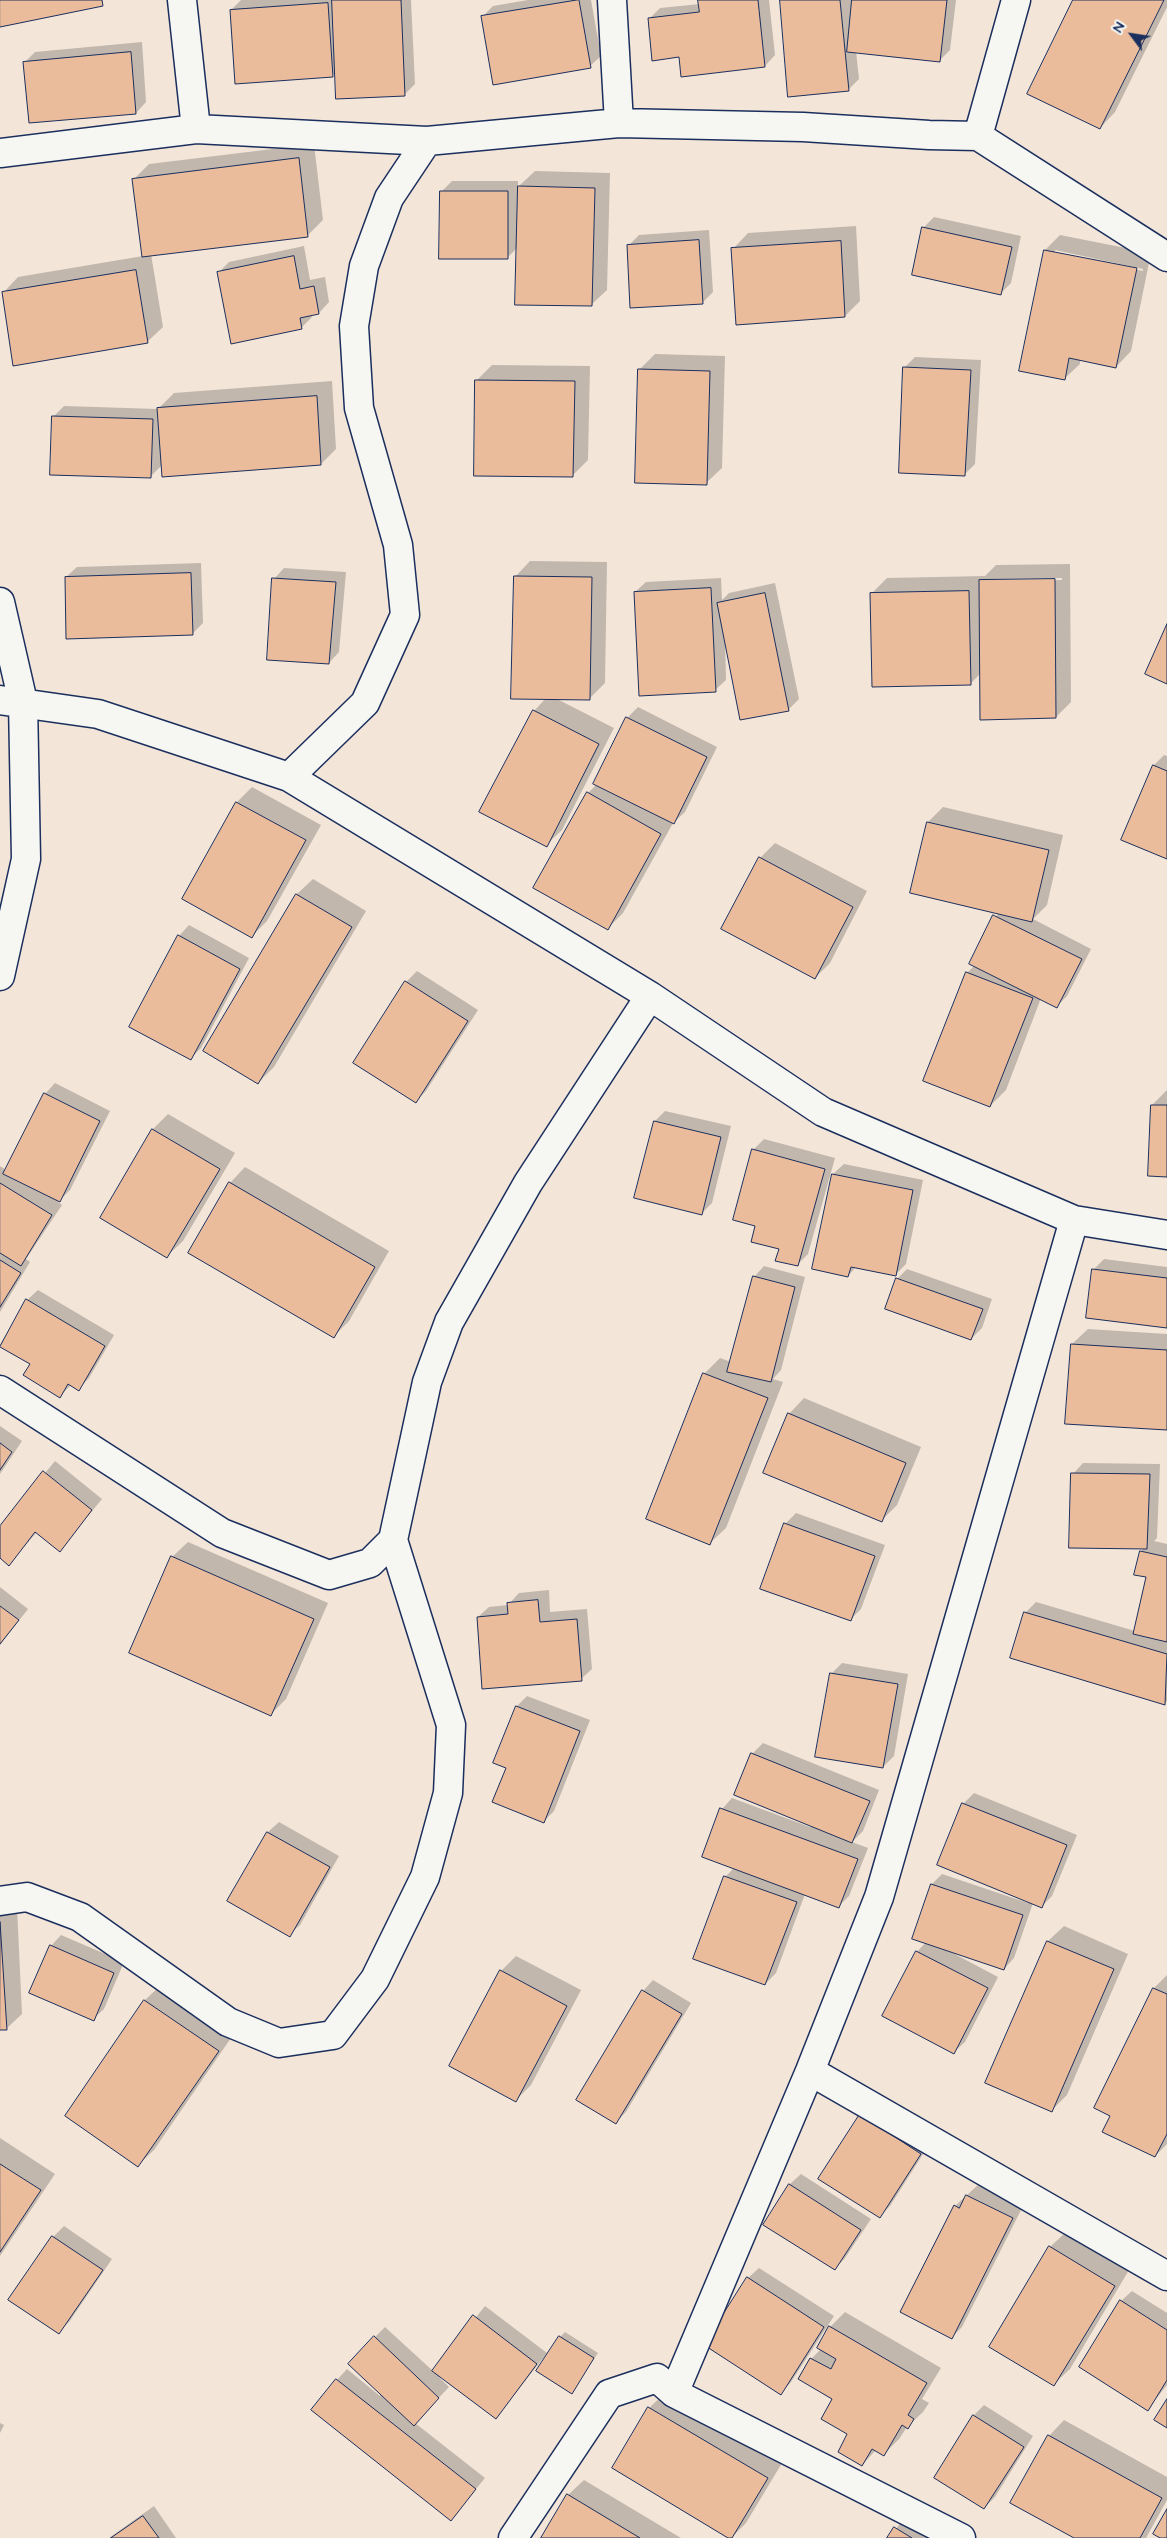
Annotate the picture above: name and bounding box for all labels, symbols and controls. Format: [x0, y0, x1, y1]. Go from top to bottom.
north arrow [1107, 10, 1157, 60]
text: N [1108, 18, 1130, 36]

